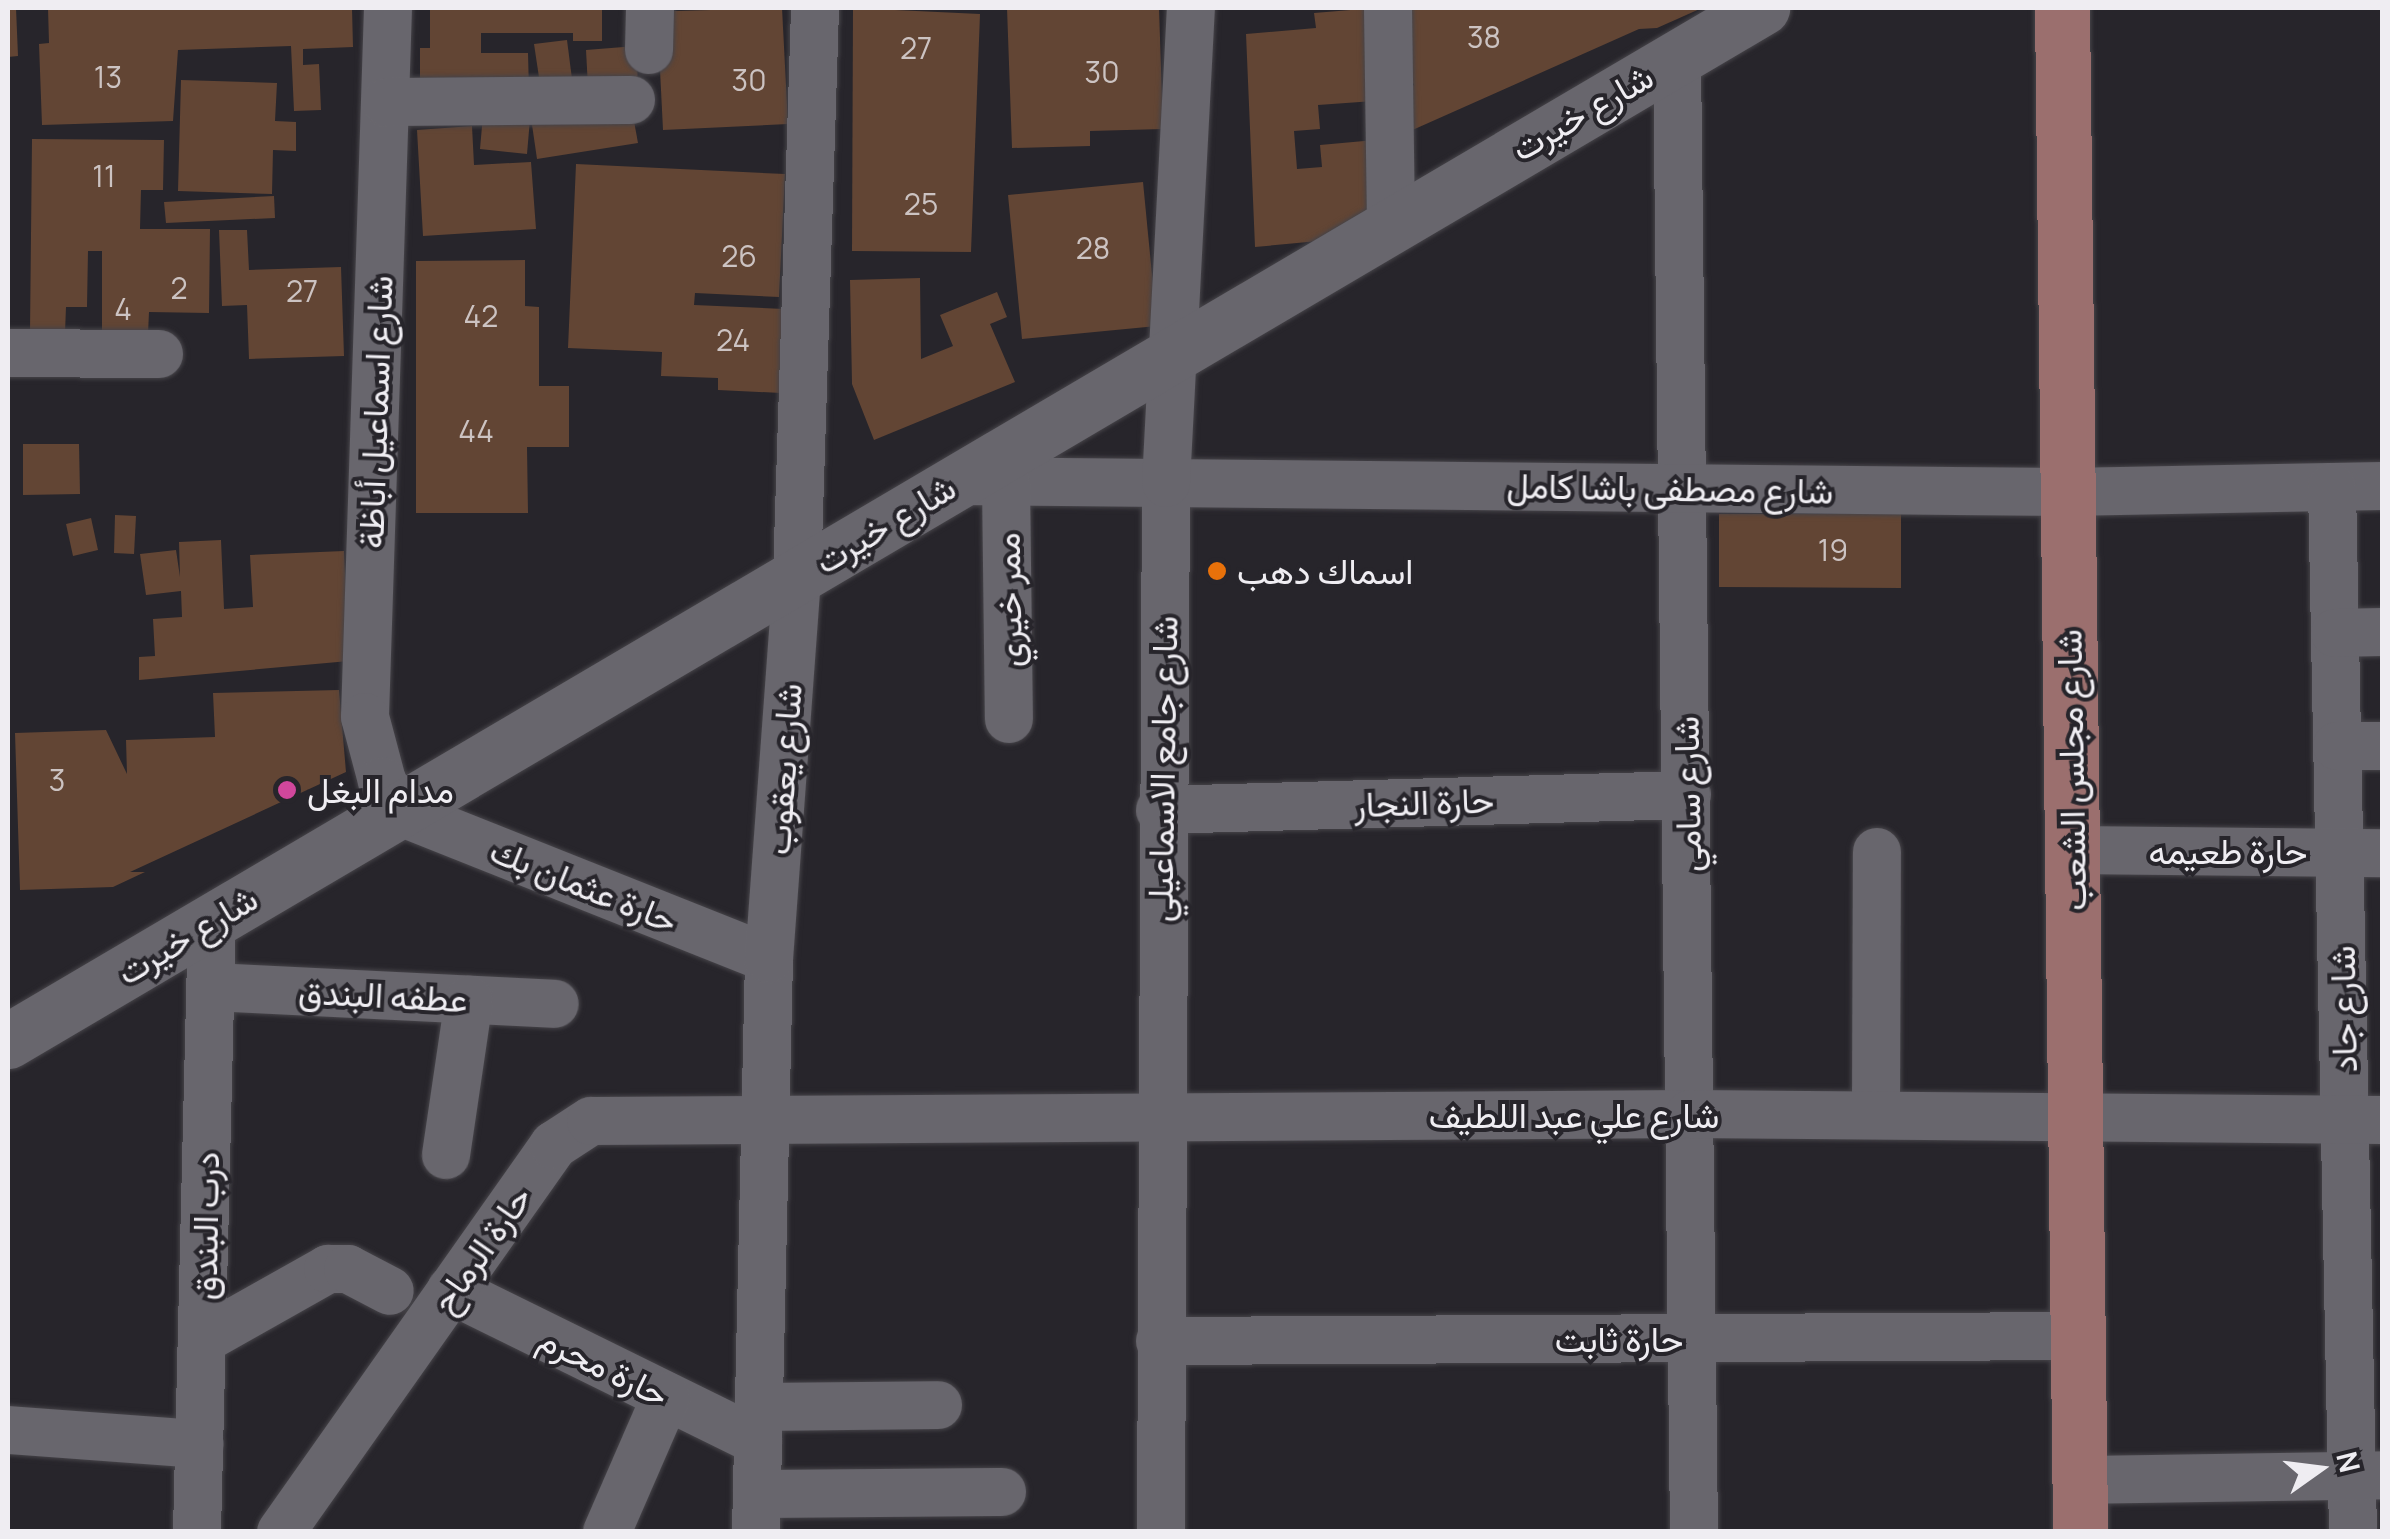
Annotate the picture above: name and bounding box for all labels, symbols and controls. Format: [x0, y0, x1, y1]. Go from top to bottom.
house number: 38 [1467, 19, 1501, 55]
house number: 27 [900, 30, 932, 66]
house number: 30 [1085, 54, 1119, 90]
street label: شارع خيرت [1504, 55, 1660, 169]
house number: 13 [94, 59, 122, 95]
house number: 30 [732, 62, 766, 98]
house number: 11 [92, 158, 116, 194]
house number: 25 [904, 186, 938, 222]
house number: 28 [1076, 230, 1110, 266]
house number: 26 [721, 238, 757, 274]
house number: 2 [170, 270, 188, 306]
house number: 27 [286, 273, 318, 309]
street label: شارع اسماعيل أباظة [349, 275, 401, 549]
house number: 4 [114, 291, 132, 327]
house number: 42 [464, 298, 498, 334]
house number: 24 [716, 322, 750, 358]
house number: 44 [458, 413, 494, 449]
street label: شارع مصطفى باشا كامل [1506, 464, 1834, 512]
street label: شارع خيرت [807, 466, 963, 582]
street label: ممر خيري [986, 532, 1030, 668]
house number: 19 [1818, 532, 1848, 568]
place label: اسماك دهب [1237, 550, 1413, 592]
marker: اسماك دهب [1206, 560, 1228, 582]
street label: شارع جامع الاسماعيلي [1138, 616, 1186, 922]
street label: شارع مجلس الشعب [2048, 629, 2094, 911]
street label: شارع يعقوب [756, 682, 810, 856]
street label: شارع سامي [1665, 716, 1709, 872]
house number: 3 [49, 762, 65, 798]
place label: مدام البغل [307, 769, 454, 811]
marker: مدام البغل [276, 779, 298, 801]
street label: حارة النجار [1353, 779, 1495, 825]
street label: حارة عثمان بك [484, 828, 684, 942]
street label: حارة طعيمه [2149, 830, 2307, 872]
street label: شارع خيرت [109, 877, 265, 993]
street label: شارع جاد [2321, 945, 2365, 1073]
street label: عطفه البندق [297, 970, 469, 1020]
street label: شارع علي عبد اللطيف [1429, 1094, 1719, 1136]
street label: درب البندق [183, 1151, 227, 1301]
street label: حارة الرماح [422, 1177, 540, 1321]
street label: حارة محرم [532, 1317, 676, 1415]
street label: حارة ثابت [1555, 1318, 1683, 1360]
north arrow [2270, 1419, 2370, 1519]
text: N [2328, 1447, 2370, 1476]

